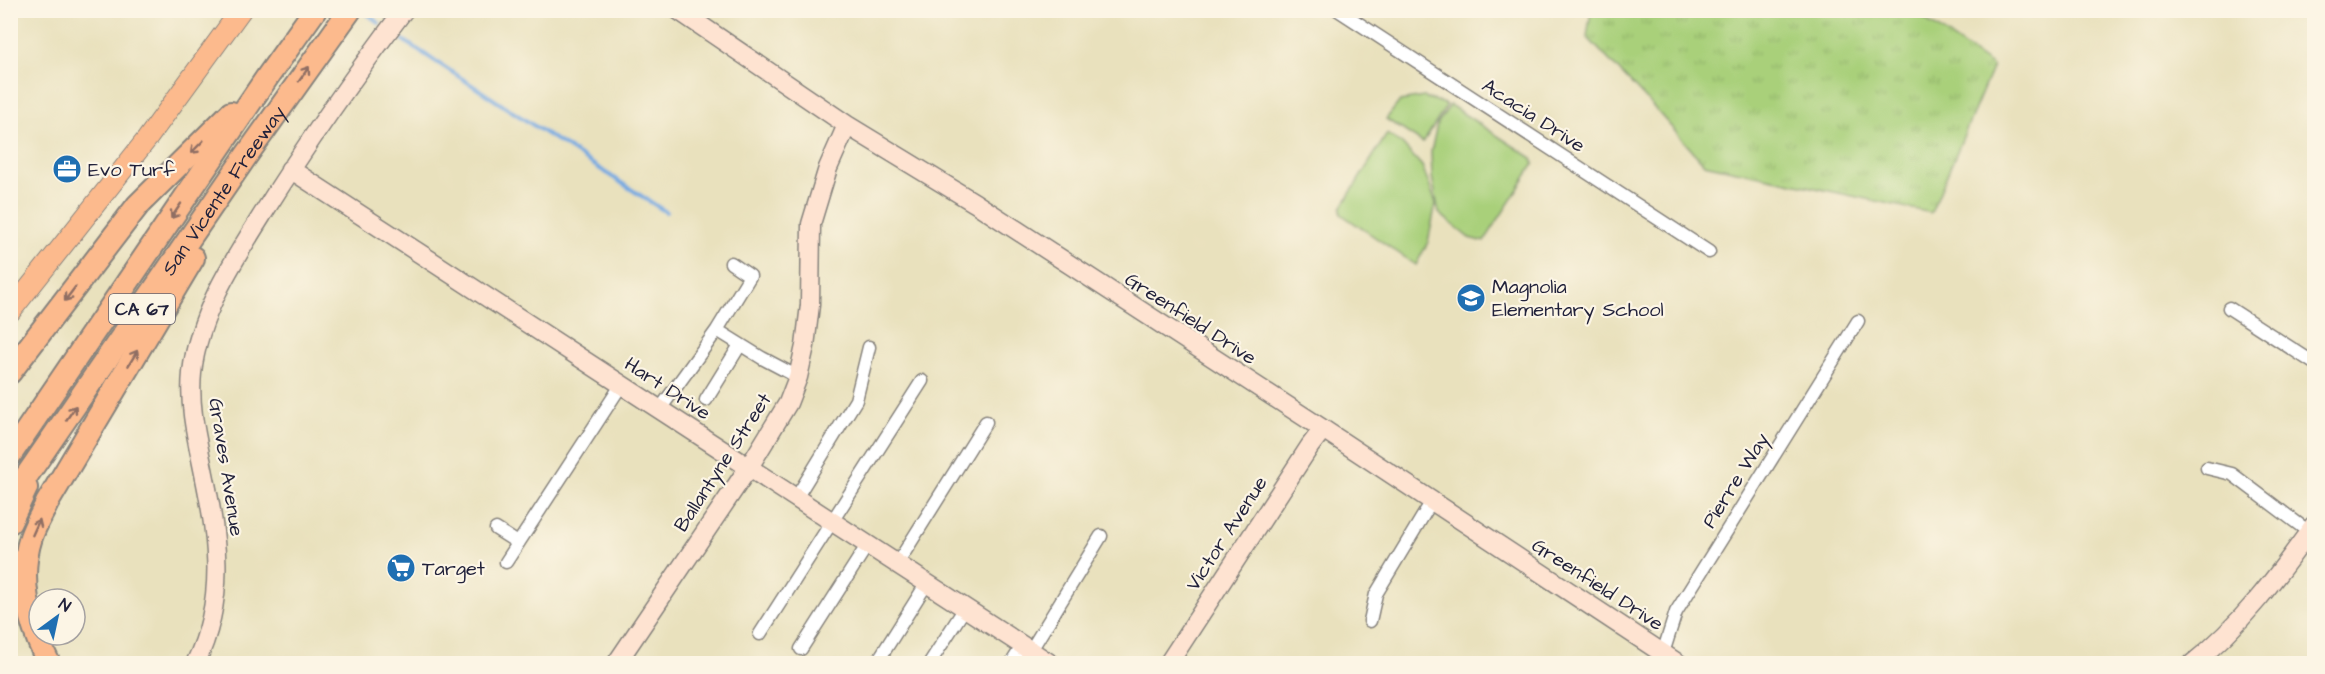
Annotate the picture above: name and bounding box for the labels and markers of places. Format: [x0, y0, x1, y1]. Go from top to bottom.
office icon: Evo Turf [51, 153, 83, 185]
place label: Evo Turf [88, 156, 175, 184]
place label: Magnolia Elementary School [1492, 273, 1664, 325]
school or university icon: Magnolia Elementary School [1455, 282, 1487, 314]
supermarket icon: Target [385, 552, 417, 584]
place label: Target [422, 555, 485, 584]

